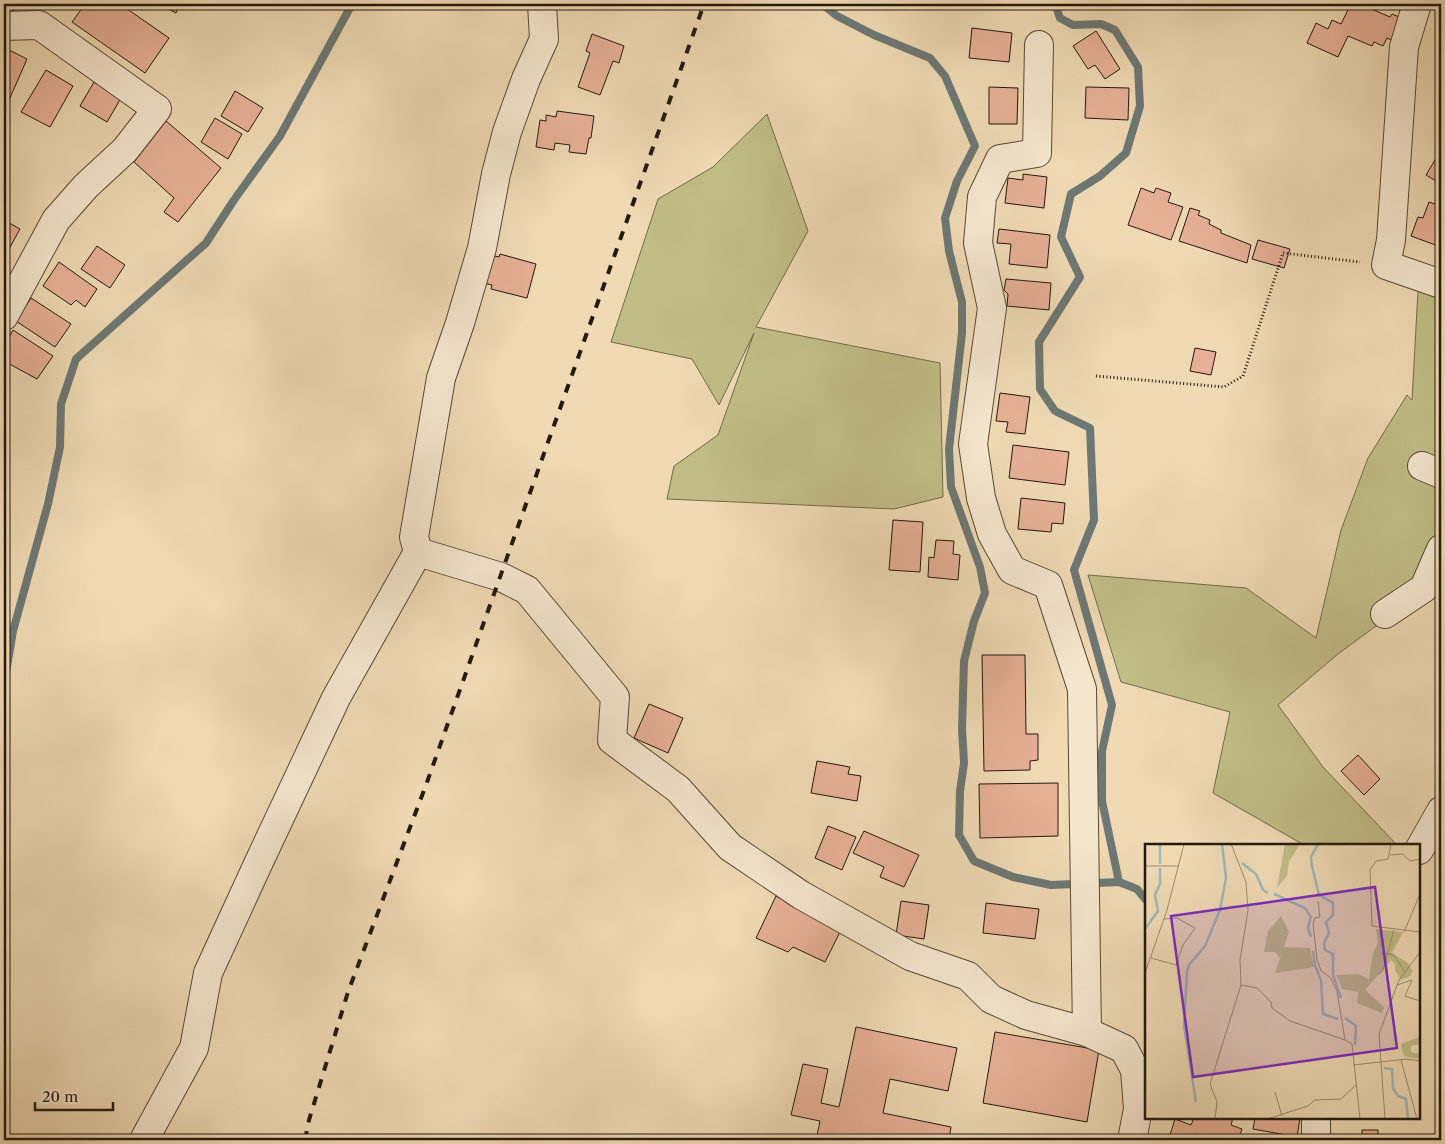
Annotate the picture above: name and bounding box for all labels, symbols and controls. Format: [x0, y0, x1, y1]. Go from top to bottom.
inset map [1145, 844, 1420, 1119]
scale bar [35, 1079, 112, 1111]
text: 20 m [42, 1087, 78, 1106]

